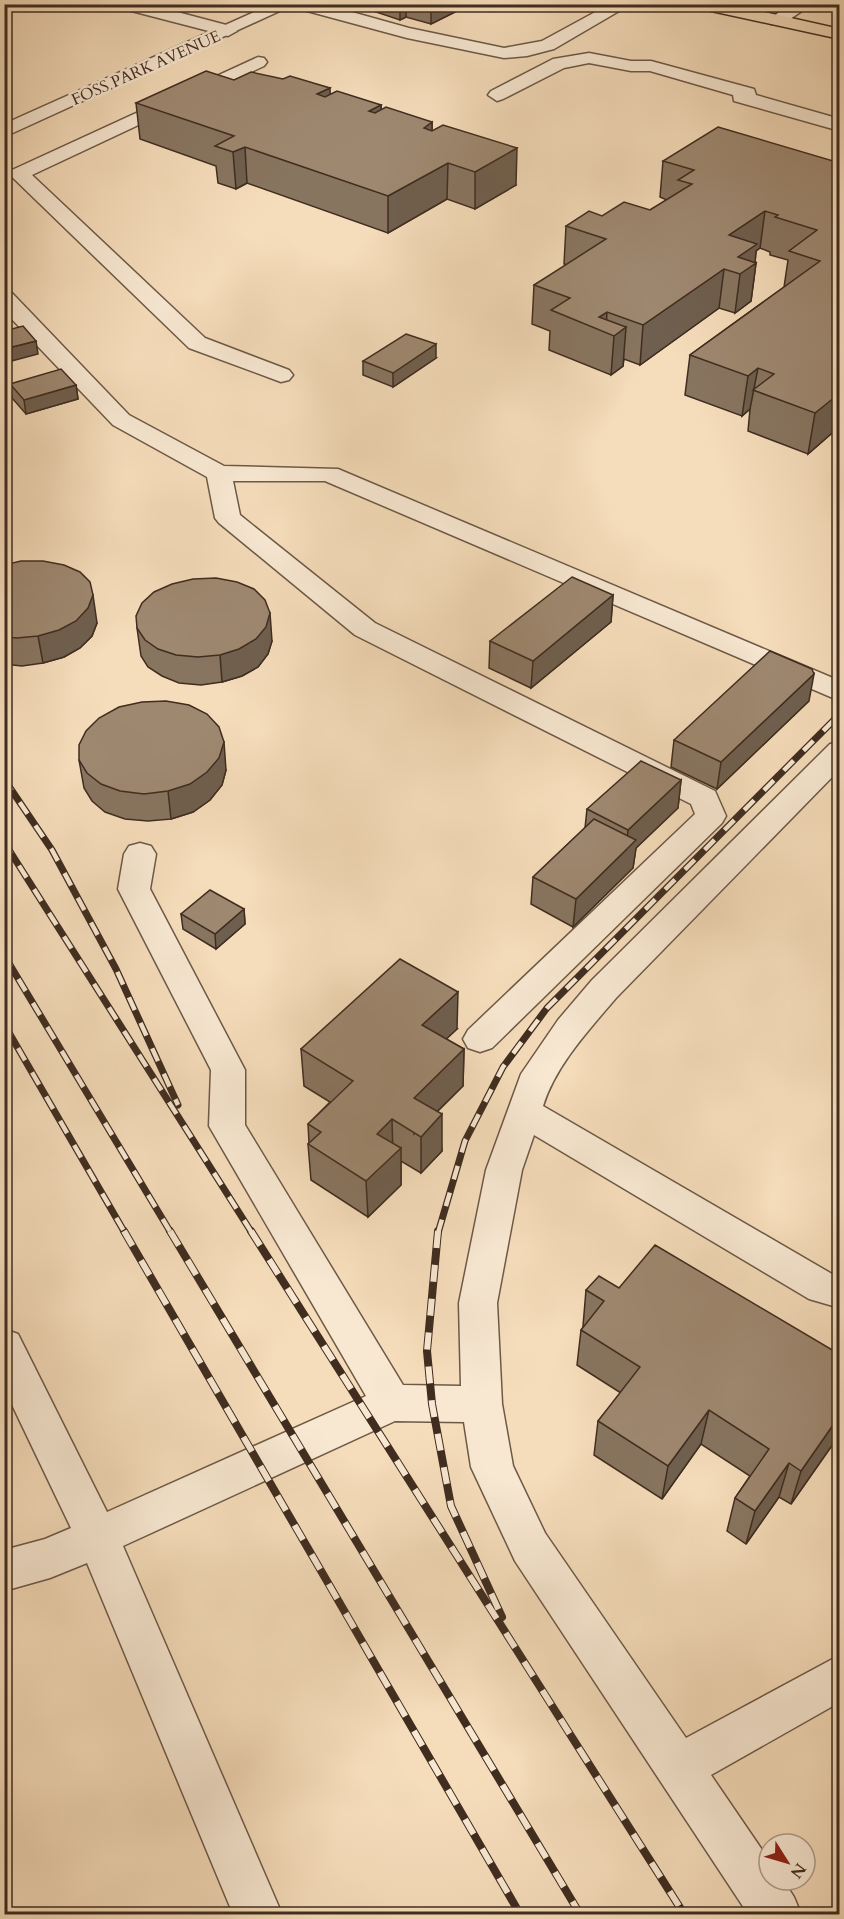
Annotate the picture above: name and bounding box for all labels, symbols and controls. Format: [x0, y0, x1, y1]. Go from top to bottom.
street label: FOSS PARK AVENUE [68, 25, 224, 111]
north arrow [757, 1832, 817, 1892]
text: N [785, 1858, 811, 1883]

